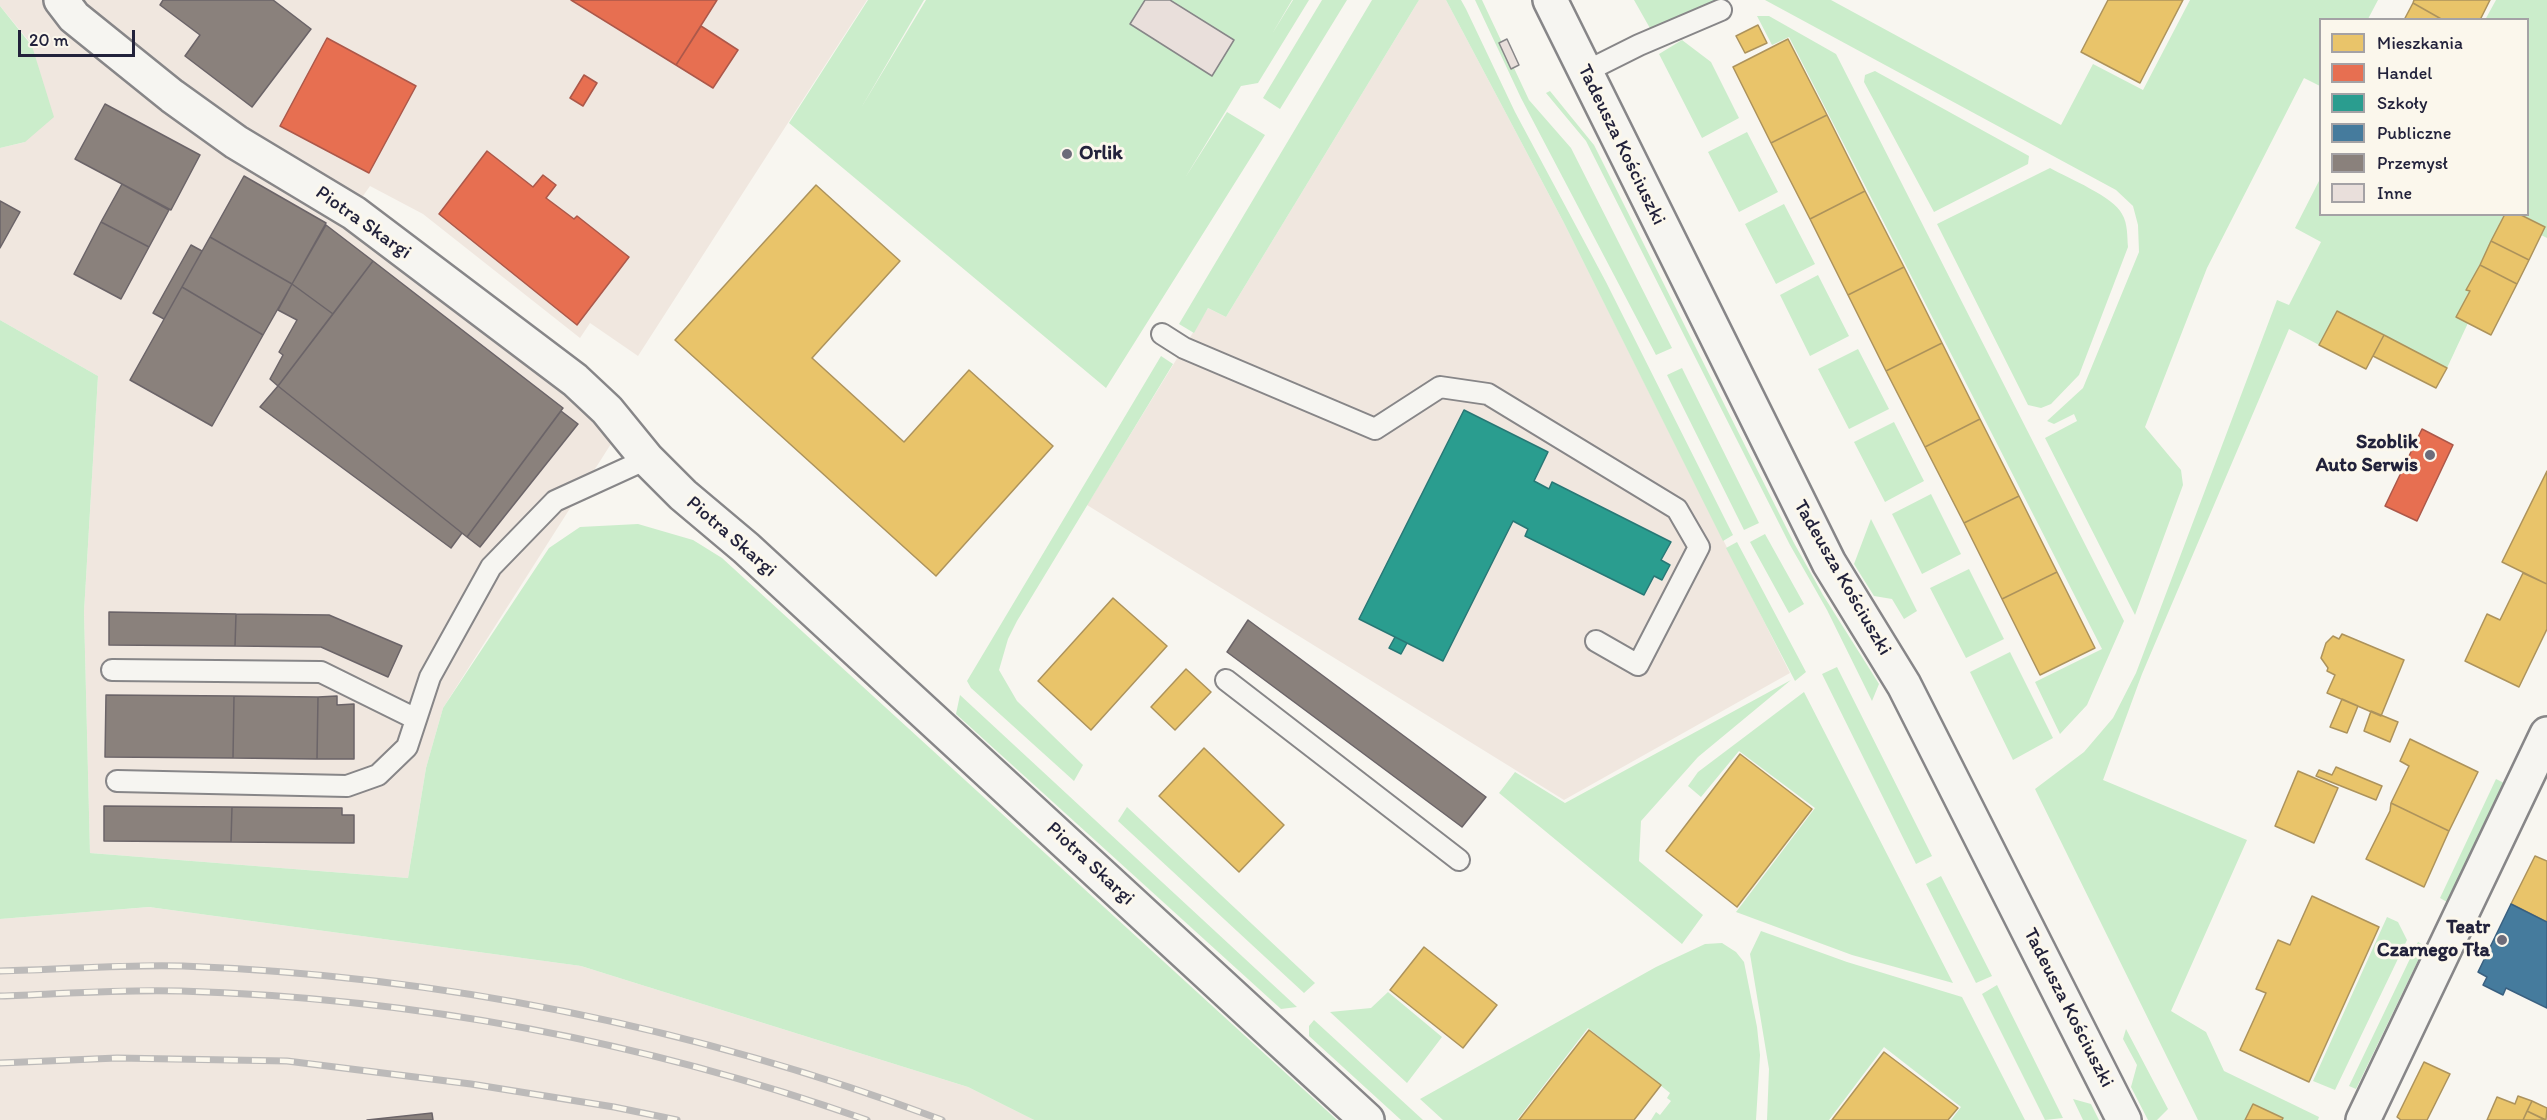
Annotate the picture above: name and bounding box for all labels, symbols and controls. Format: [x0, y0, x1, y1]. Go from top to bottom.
scale bar [21, 18, 138, 56]
legend [2319, 18, 2529, 216]
text: 20 m [29, 29, 69, 51]
text: Mieszkania [2377, 32, 2463, 54]
street label: Tadeusza Kościuszki [1572, 61, 1670, 229]
text: Handel [2377, 62, 2432, 84]
text: Szkoły [2377, 92, 2428, 114]
text: Publiczne [2377, 122, 2451, 144]
place label: Orlik [1079, 142, 1123, 166]
marker: Orlik [1060, 147, 1074, 161]
text: Przemysł [2377, 152, 2448, 174]
street label: Piotra Skargi [310, 181, 416, 265]
text: Inne [2377, 182, 2412, 204]
place label: Szoblik Auto Serwis [2316, 431, 2418, 478]
marker: Szoblik Auto Serwis [2423, 448, 2437, 462]
street label: Piotra Skargi [681, 491, 781, 583]
street label: Tadeusza Kościuszki [1788, 496, 1896, 660]
street label: Piotra Skargi [1041, 817, 1139, 911]
place label: Teatr Czarnego Tła [2377, 916, 2490, 963]
street label: Tadeusza Kościuszki [2017, 924, 2119, 1092]
marker: Teatr Czarnego Tła [2495, 933, 2509, 947]

